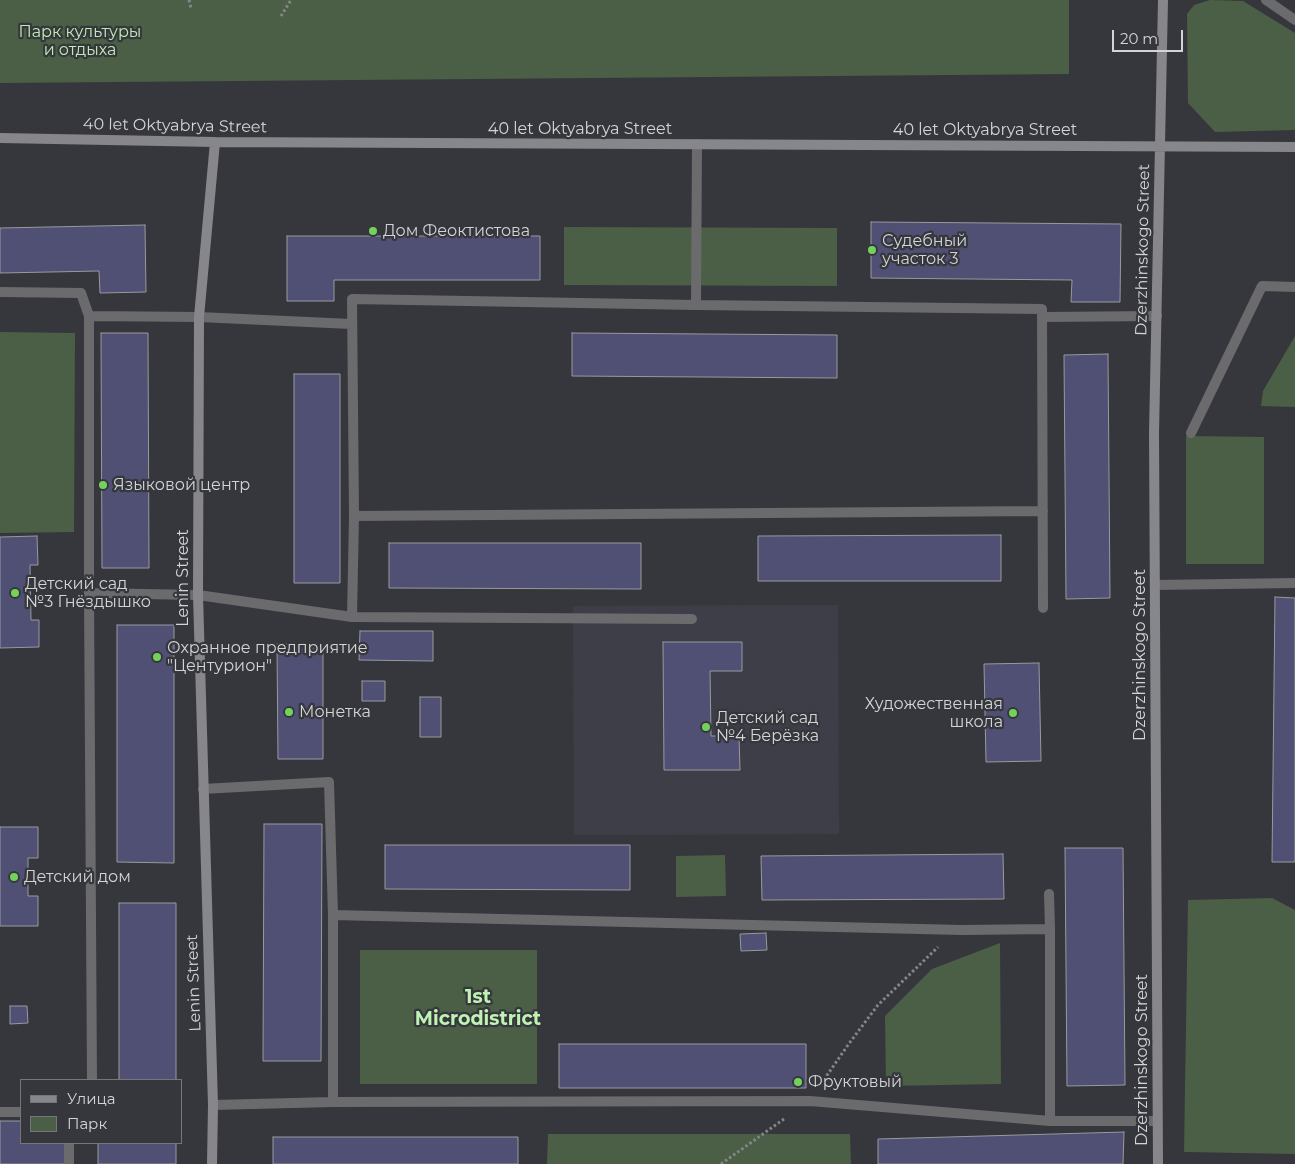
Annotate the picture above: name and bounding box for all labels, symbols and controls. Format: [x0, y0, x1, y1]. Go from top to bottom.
scale bar [1115, 20, 1186, 52]
park label: Парк культуры и отдыха [19, 22, 141, 60]
text: 20 m [1120, 29, 1158, 48]
street label: 40 let Oktyabrya Street [83, 115, 267, 137]
street label: 40 let Oktyabrya Street [488, 119, 672, 139]
street label: 40 let Oktyabrya Street [893, 120, 1077, 140]
street label: Dzerzhinskogo Street [1132, 164, 1154, 336]
place label: Дом Феоктистова [383, 221, 530, 241]
marker: Дом Феоктистова [367, 225, 379, 237]
place label: Судебный участок 3 [882, 231, 967, 269]
marker: Судебный участок 3 [866, 244, 878, 256]
place label: Языковой центр [113, 475, 250, 495]
marker: Языковой центр [97, 479, 109, 491]
street label: Lenin Street [173, 529, 193, 627]
street label: Dzerzhinskogo Street [1130, 569, 1150, 741]
place label: Детский сад №3 Гнёздышко [25, 574, 151, 612]
marker: Детский сад №3 Гнёздышко [9, 587, 21, 599]
place label: Охранное предприятие "Центурион" [167, 638, 368, 676]
marker: Охранное предприятие "Центурион" [151, 651, 163, 663]
place label: Художественная школа [865, 694, 1003, 732]
place label: Монетка [299, 702, 371, 722]
marker: Монетка [283, 706, 295, 718]
marker: Художественная школа [1007, 707, 1019, 719]
place label: Детский сад №4 Берёзка [716, 708, 819, 746]
marker: Детский сад №4 Берёзка [700, 721, 712, 733]
place label: Детский дом [24, 867, 131, 887]
marker: Детский дом [8, 871, 20, 883]
street label: Lenin Street [183, 934, 205, 1032]
street label: Dzerzhinskogo Street [1132, 974, 1152, 1146]
district label: 1st Microdistrict [415, 986, 541, 1030]
place label: Фруктовый [808, 1072, 902, 1092]
marker: Фруктовый [792, 1076, 804, 1088]
legend [20, 1079, 182, 1144]
text: Улица [67, 1089, 115, 1108]
text: Парк [67, 1114, 107, 1133]

